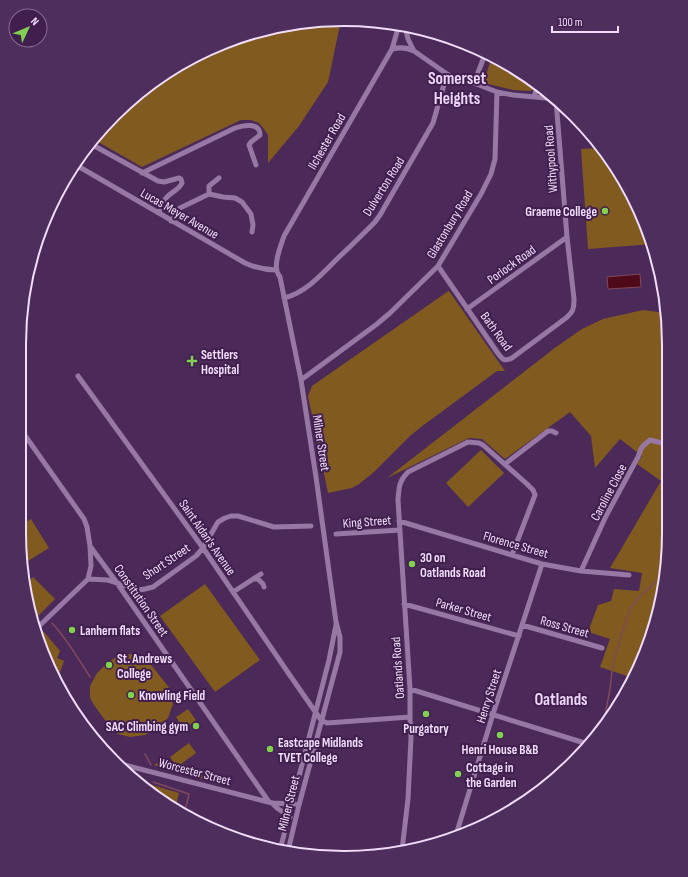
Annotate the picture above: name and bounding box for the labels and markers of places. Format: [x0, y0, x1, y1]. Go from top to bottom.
place label: Graeme College [525, 204, 597, 220]
marker: Graeme College [600, 206, 610, 216]
place label: Settlers Hospital [201, 347, 239, 378]
marker: Settlers Hospital [186, 355, 198, 367]
place label: 30 on Oatlands Road [420, 550, 486, 581]
marker: 30 on Oatlands Road [407, 559, 417, 569]
place label: Lanhern flats [80, 623, 140, 639]
marker: Lanhern flats [67, 625, 77, 635]
place label: St. Andrews College [117, 651, 172, 682]
marker: St. Andrews College [104, 660, 114, 670]
place label: Knowling Field [139, 688, 206, 704]
marker: Knowling Field [126, 690, 136, 700]
marker: Purgatory [421, 709, 431, 719]
place label: SAC Climbing gym [106, 719, 188, 735]
marker: SAC Climbing gym [191, 721, 201, 731]
place label: Purgatory [403, 721, 449, 737]
marker: Henri House B&B [495, 730, 505, 740]
place label: Eastcape Midlands TVET College [278, 735, 363, 766]
place label: Henri House B&B [461, 742, 539, 758]
marker: Eastcape Midlands TVET College [265, 744, 275, 754]
place label: Cottage in the Garden [466, 760, 517, 791]
marker: Cottage in the Garden [453, 769, 463, 779]

